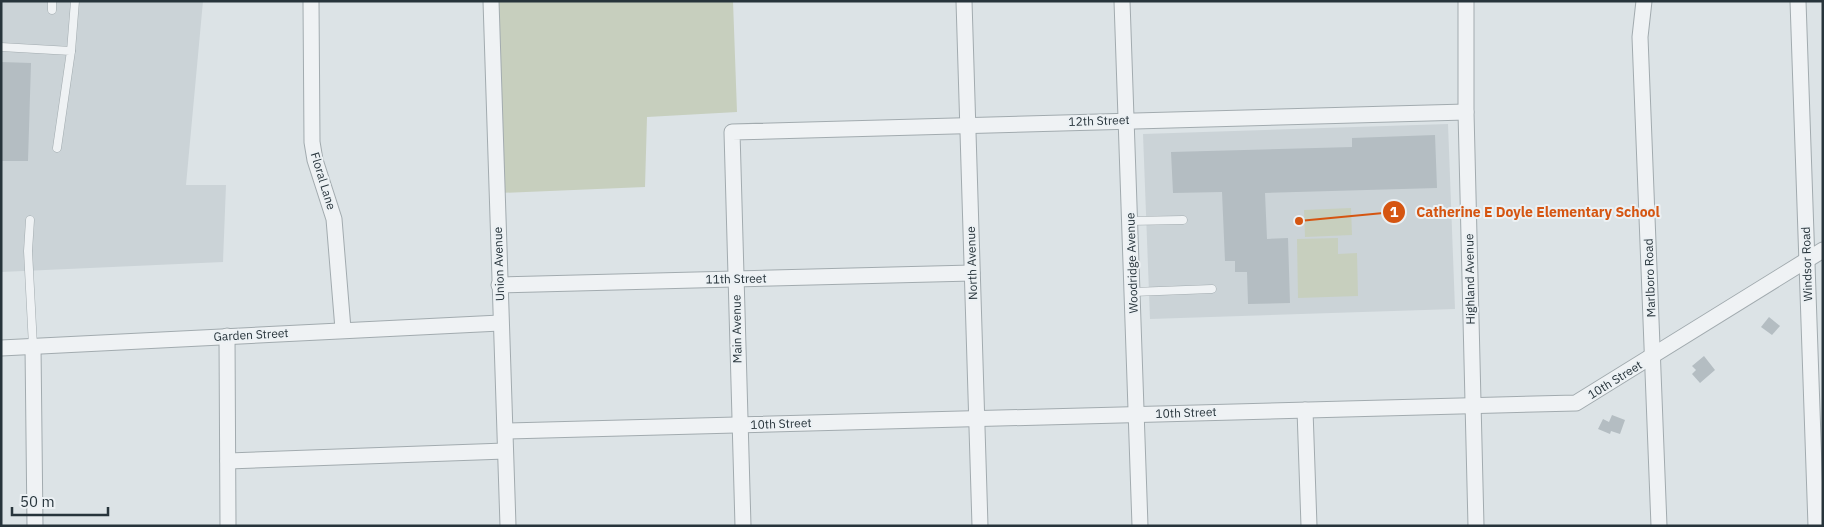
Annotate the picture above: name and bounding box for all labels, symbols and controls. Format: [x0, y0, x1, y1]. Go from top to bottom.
street label: 12th Street [1068, 112, 1130, 129]
street label: Floral Lane [308, 150, 339, 212]
callout: Catherine E Doyle Elementary School [1381, 197, 1670, 226]
text: 1 [1389, 202, 1399, 221]
text: Catherine E Doyle Elementary School [1416, 203, 1660, 221]
street label: Woodridge Avenue [1122, 212, 1141, 314]
street label: Union Avenue [490, 226, 507, 301]
street label: North Avenue [963, 226, 980, 300]
street label: Windsor Road [1798, 226, 1815, 302]
street label: Highland Avenue [1461, 233, 1478, 325]
street label: Marlboro Road [1641, 238, 1658, 318]
street label: 11th Street [705, 270, 767, 287]
street label: Main Avenue [728, 294, 745, 364]
street label: Garden Street [213, 325, 289, 344]
street label: 10th Street [1585, 357, 1645, 402]
street label: 10th Street [1155, 404, 1217, 421]
street label: 10th Street [750, 415, 812, 432]
scale bar [12, 484, 109, 516]
text: 50 m [20, 492, 55, 511]

